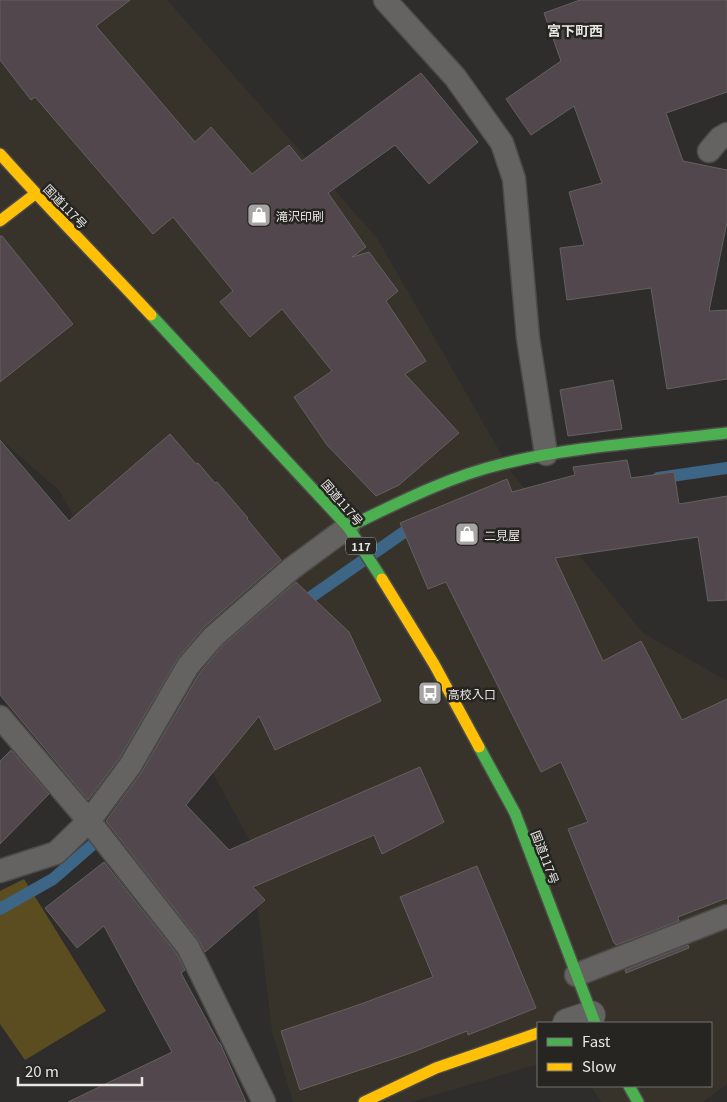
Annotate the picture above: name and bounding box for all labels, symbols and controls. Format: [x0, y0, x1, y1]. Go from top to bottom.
district label: 宮下町西 [547, 20, 603, 40]
street label: 国道117号 [40, 180, 92, 232]
shop icon: 滝沢印刷 [246, 202, 272, 228]
place label: 滝沢印刷 [276, 207, 324, 224]
street label: 国道117号 [318, 475, 368, 529]
shop icon: 二見屋 [454, 521, 480, 547]
place label: 二見屋 [484, 526, 520, 543]
road number: 117 [346, 538, 376, 554]
bus stop icon: 高校入口 [417, 680, 443, 706]
place label: 高校入口 [448, 685, 496, 702]
street label: 国道117号 [528, 828, 564, 886]
legend [537, 1022, 712, 1087]
text: Fast [582, 1030, 611, 1051]
scale bar [18, 1054, 141, 1086]
text: Slow [582, 1055, 616, 1076]
text: 20 m [25, 1060, 59, 1081]

